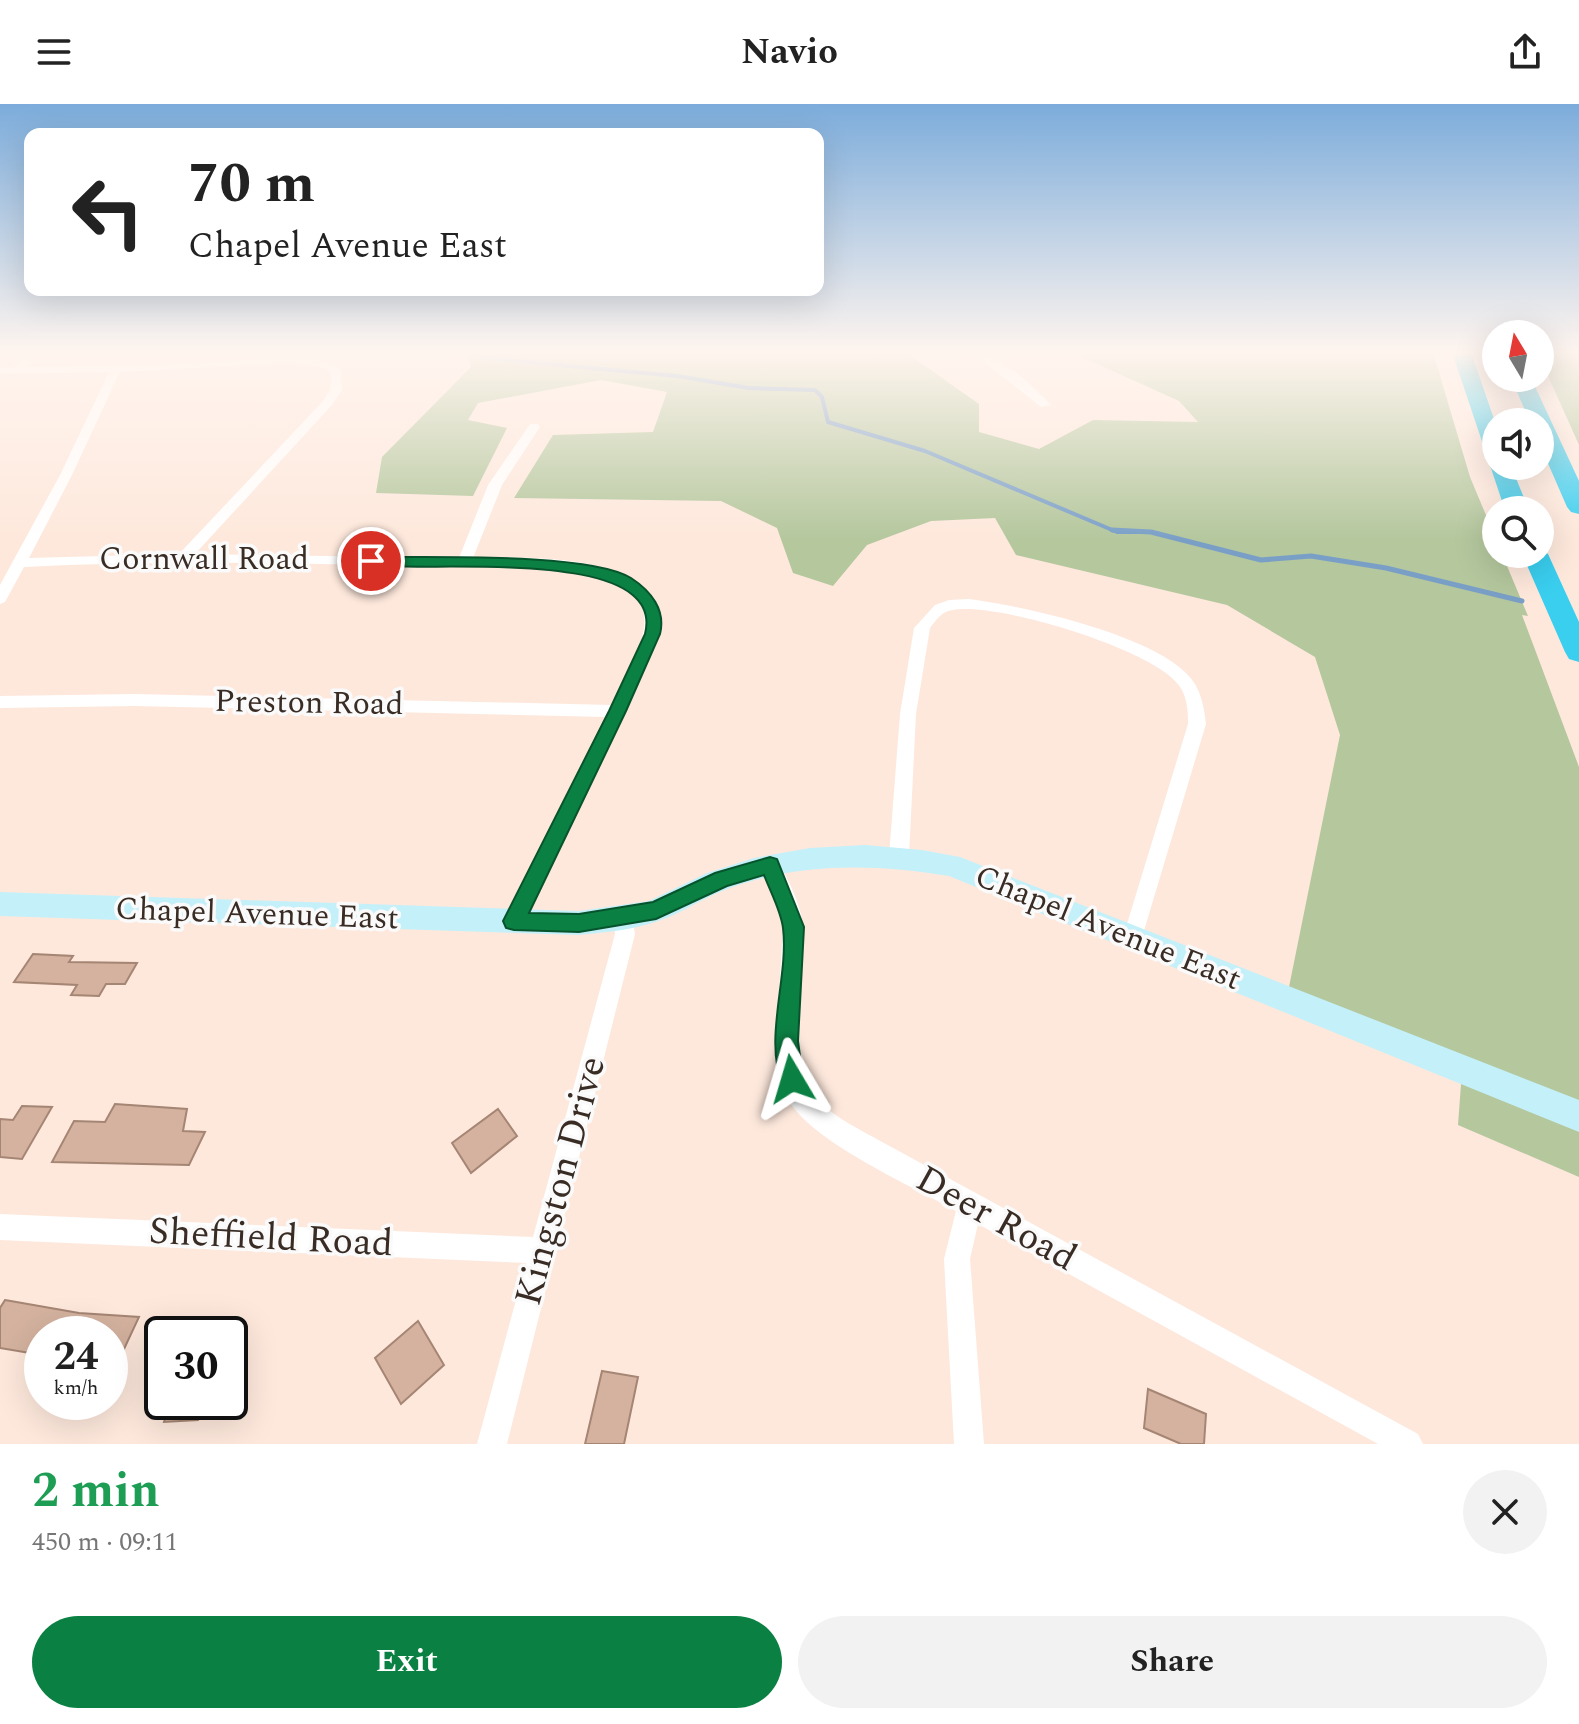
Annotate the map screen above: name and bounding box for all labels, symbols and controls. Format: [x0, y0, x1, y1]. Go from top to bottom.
text: Navio [741, 25, 838, 80]
icon: menu [32, 30, 76, 74]
icon: share [1503, 30, 1547, 74]
text: 70 m [188, 142, 315, 227]
icon: left [56, 160, 160, 264]
text: Chapel Avenue East [188, 219, 507, 274]
north arrow [1482, 320, 1554, 392]
map controls [1482, 320, 1554, 568]
button: sound [1482, 408, 1554, 480]
button: search [1482, 496, 1554, 568]
pin [337, 527, 405, 595]
street label: Cornwall Road [99, 535, 309, 584]
icon: arrive [349, 539, 393, 583]
street label: Preston Road [214, 677, 404, 729]
street label: Chapel Avenue East [967, 852, 1249, 1004]
street label: Chapel Avenue East [114, 885, 400, 943]
position arrow [750, 1037, 834, 1121]
street label: Kingston Drive [500, 1050, 622, 1312]
street label: Deer Road [905, 1151, 1087, 1287]
street label: Sheffield Road [147, 1203, 395, 1273]
speed limit sign: 30 [144, 1316, 248, 1420]
text: 24 [54, 1327, 98, 1388]
text: km/h [54, 1373, 99, 1403]
text: 2 min [32, 1455, 160, 1528]
button: close [1463, 1470, 1547, 1554]
text: 450 m · 09:11 [32, 1522, 178, 1562]
button: Exit [32, 1616, 782, 1708]
button: Share [798, 1616, 1547, 1708]

